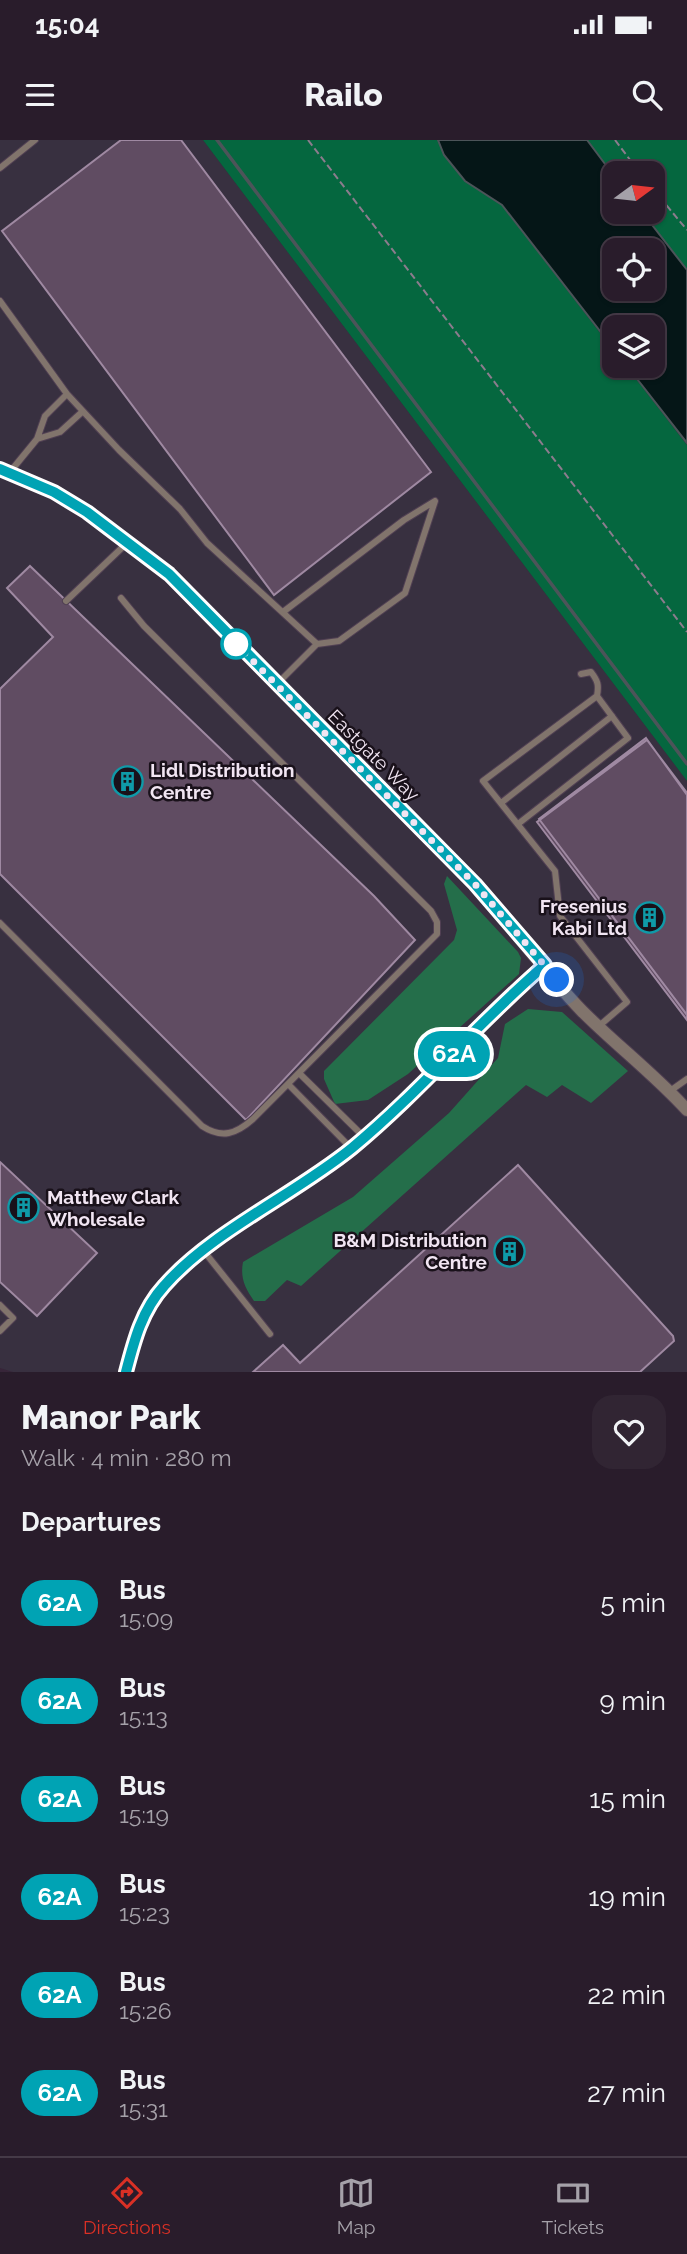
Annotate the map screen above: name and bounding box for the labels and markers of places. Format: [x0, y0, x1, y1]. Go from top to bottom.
unlabelled marker [221, 629, 251, 659]
place label: Lidl Distribution Centre [150, 759, 294, 803]
building icon: Lidl Distribution Centre [110, 764, 144, 798]
place label: Fresenius Kabi Ltd [540, 895, 627, 939]
building icon: Fresenius Kabi Ltd [633, 900, 667, 934]
place label: Matthew Clark Wholesale [47, 1186, 180, 1230]
building icon: Matthew Clark Wholesale [7, 1191, 41, 1225]
place label: B&M Distribution Centre [333, 1229, 487, 1273]
building icon: B&M Distribution Centre [493, 1234, 527, 1268]

